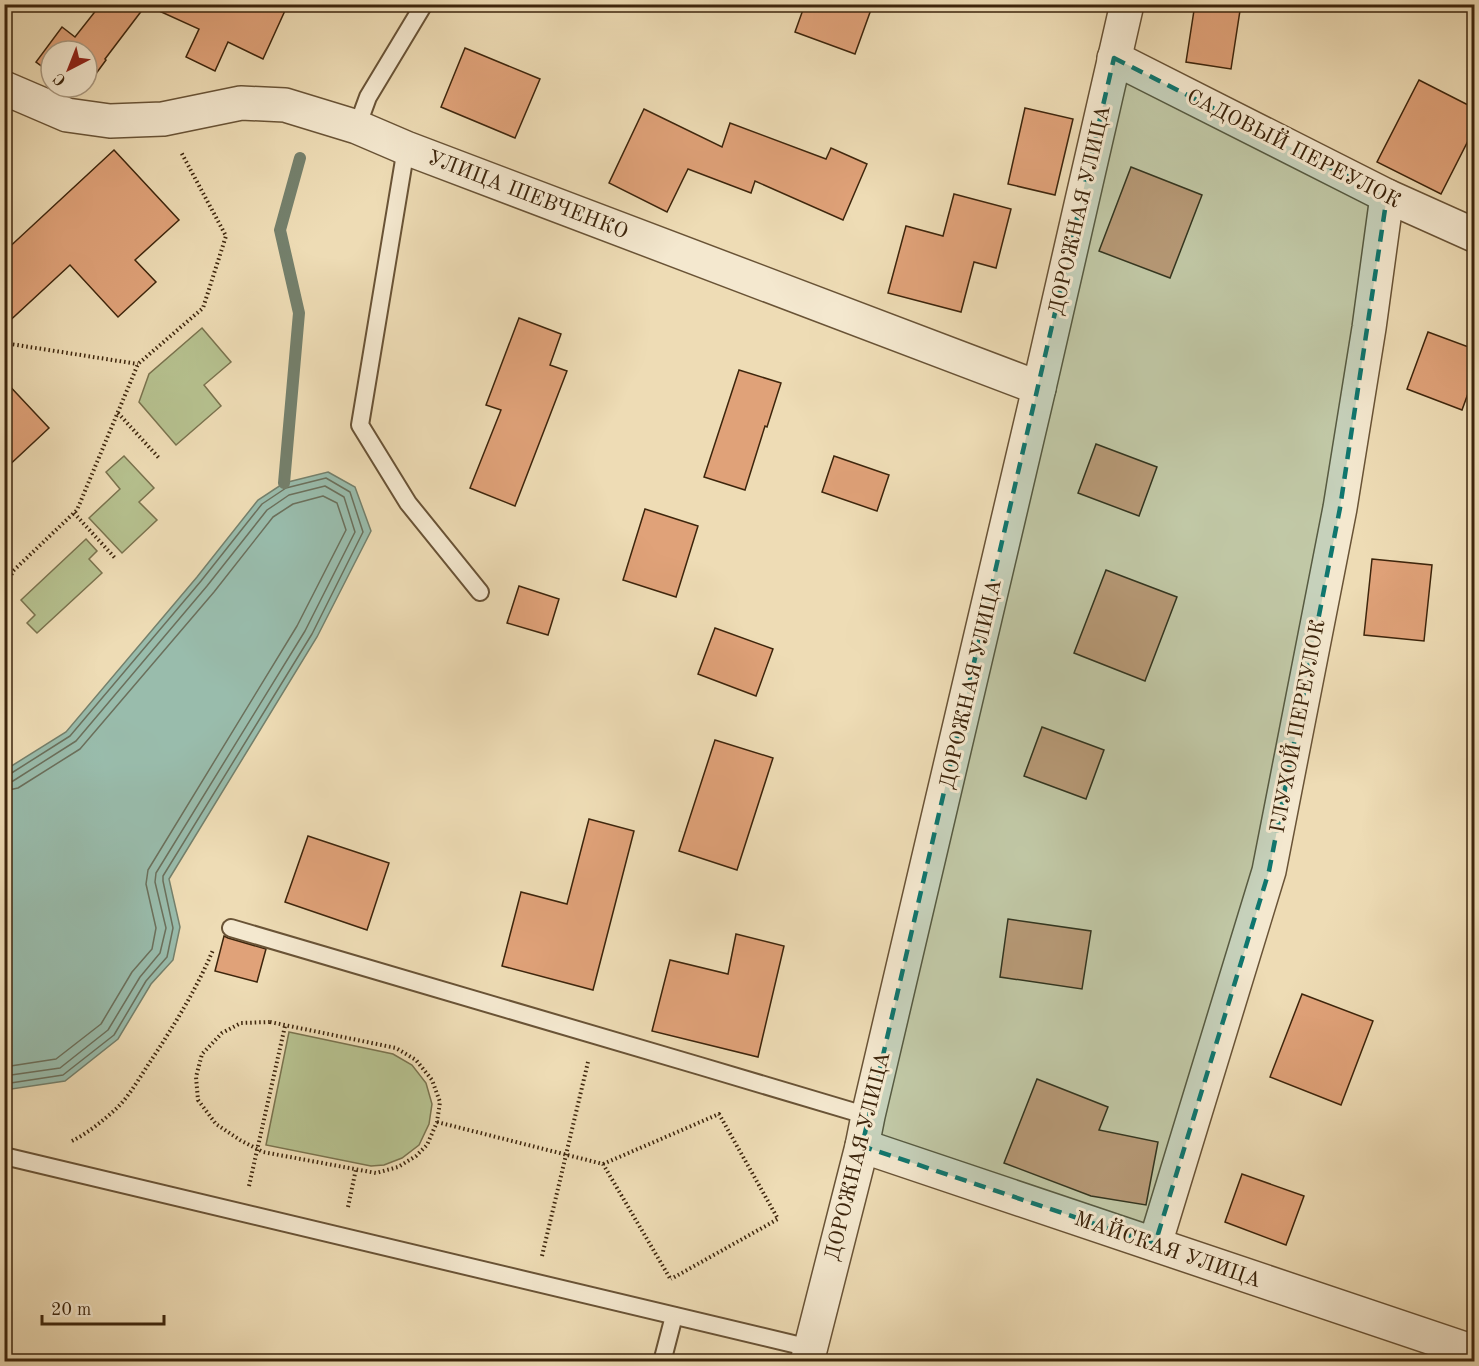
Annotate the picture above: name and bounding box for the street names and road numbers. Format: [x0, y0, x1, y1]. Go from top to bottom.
street label: САДОВЫЙ ПЕРЕУЛОК [1183, 82, 1406, 213]
street label: ДОРОЖНАЯ УЛИЦА [1046, 104, 1115, 317]
street label: УЛИЦА ШЕВЧЕНКО [424, 147, 631, 243]
street label: ДОРОЖНАЯ УЛИЦА [937, 578, 1006, 791]
street label: ГЛУХОЙ ПЕРЕУЛОК [1263, 617, 1330, 835]
street label: ДОРОЖНАЯ УЛИЦА [822, 1050, 895, 1263]
street label: МАЙСКАЯ УЛИЦА [1071, 1204, 1265, 1292]

